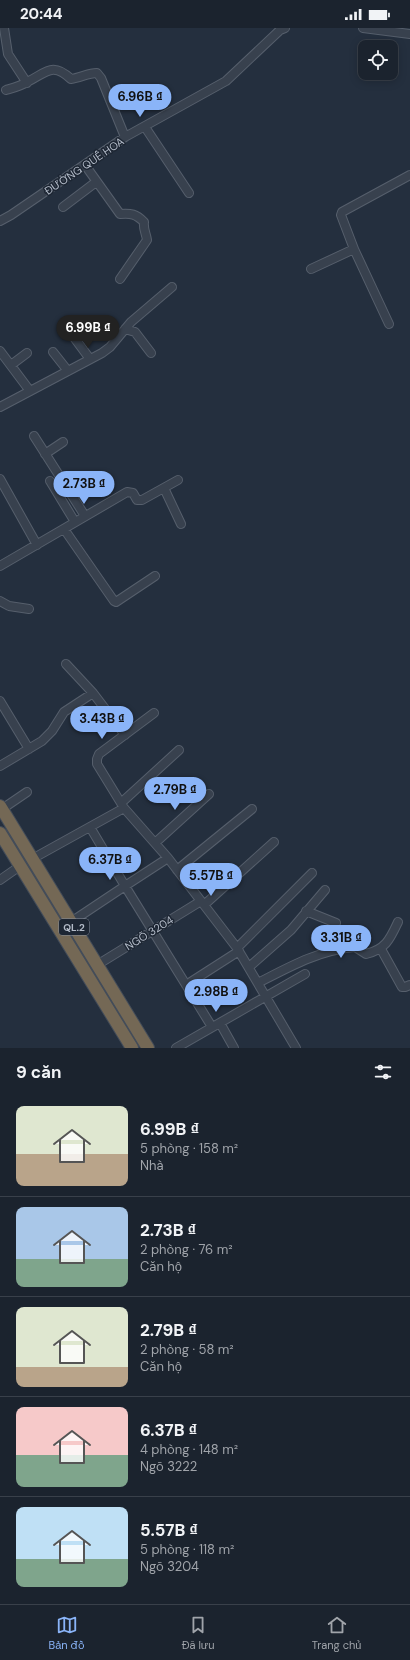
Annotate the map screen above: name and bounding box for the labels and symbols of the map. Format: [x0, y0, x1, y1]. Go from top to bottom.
pin: 6.96B ₫ [103, 84, 177, 118]
street label: ĐƯỜNG QUẾ HOA [41, 134, 127, 198]
pin: 6.99B ₫ [51, 315, 125, 349]
pin: 2.73B ₫ [47, 471, 121, 505]
pin: 3.43B ₫ [65, 706, 139, 740]
pin: 2.79B ₫ [138, 777, 212, 811]
pin: 6.37B ₫ [73, 847, 147, 881]
pin: 5.57B ₫ [174, 863, 248, 897]
street label: NGÕ 3204 [122, 913, 176, 953]
road number: QL.2 [59, 919, 89, 935]
pin: 3.31B ₫ [304, 925, 378, 959]
pin: 2.98B ₫ [179, 979, 253, 1013]

